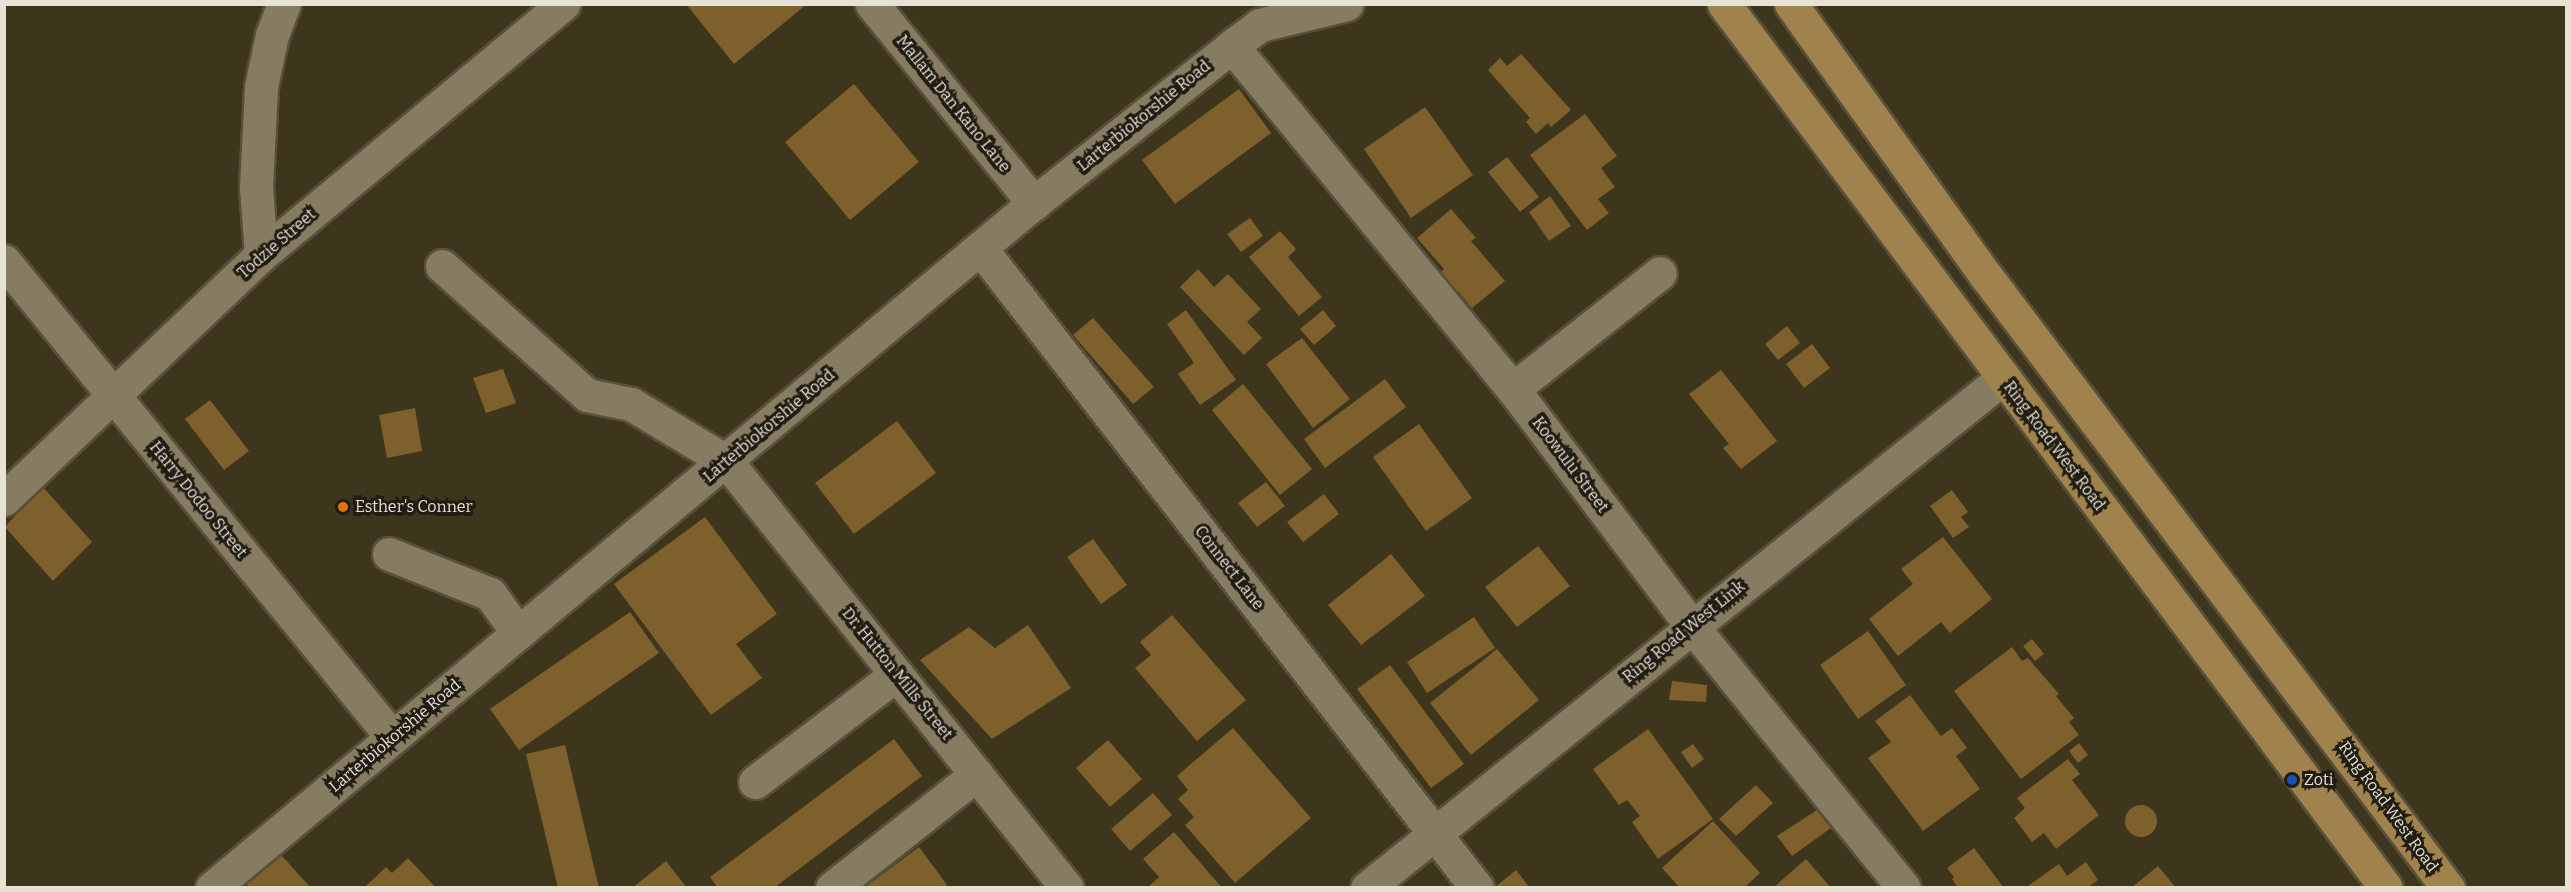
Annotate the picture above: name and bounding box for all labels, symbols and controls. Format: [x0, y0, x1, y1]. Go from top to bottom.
street label: Mallam Dan Kano Lane [892, 32, 1014, 176]
street label: Larterbiokorshie Road [1074, 57, 1214, 175]
street label: Todzie Street [234, 205, 320, 283]
street label: Larterbiokorshie Road [700, 366, 838, 486]
street label: Ring Road West Road [1999, 378, 2109, 514]
street label: Koowulu Street [1528, 414, 1612, 516]
street label: Harry Dodoo Street [145, 438, 251, 562]
place label: Esther's Conner [355, 497, 473, 517]
marker: Esther's Conner [336, 500, 350, 514]
street label: Connect Lane [1190, 522, 1268, 614]
street label: Ring Road West Link [1619, 577, 1749, 687]
street label: Dr. Hutton Mills Street [838, 604, 956, 744]
street label: Larterbiokorshie Road [326, 676, 464, 796]
street label: Ring Road West Road [2334, 738, 2442, 876]
place label: Zoti [2304, 770, 2333, 790]
marker: Zoti [2285, 773, 2299, 787]

